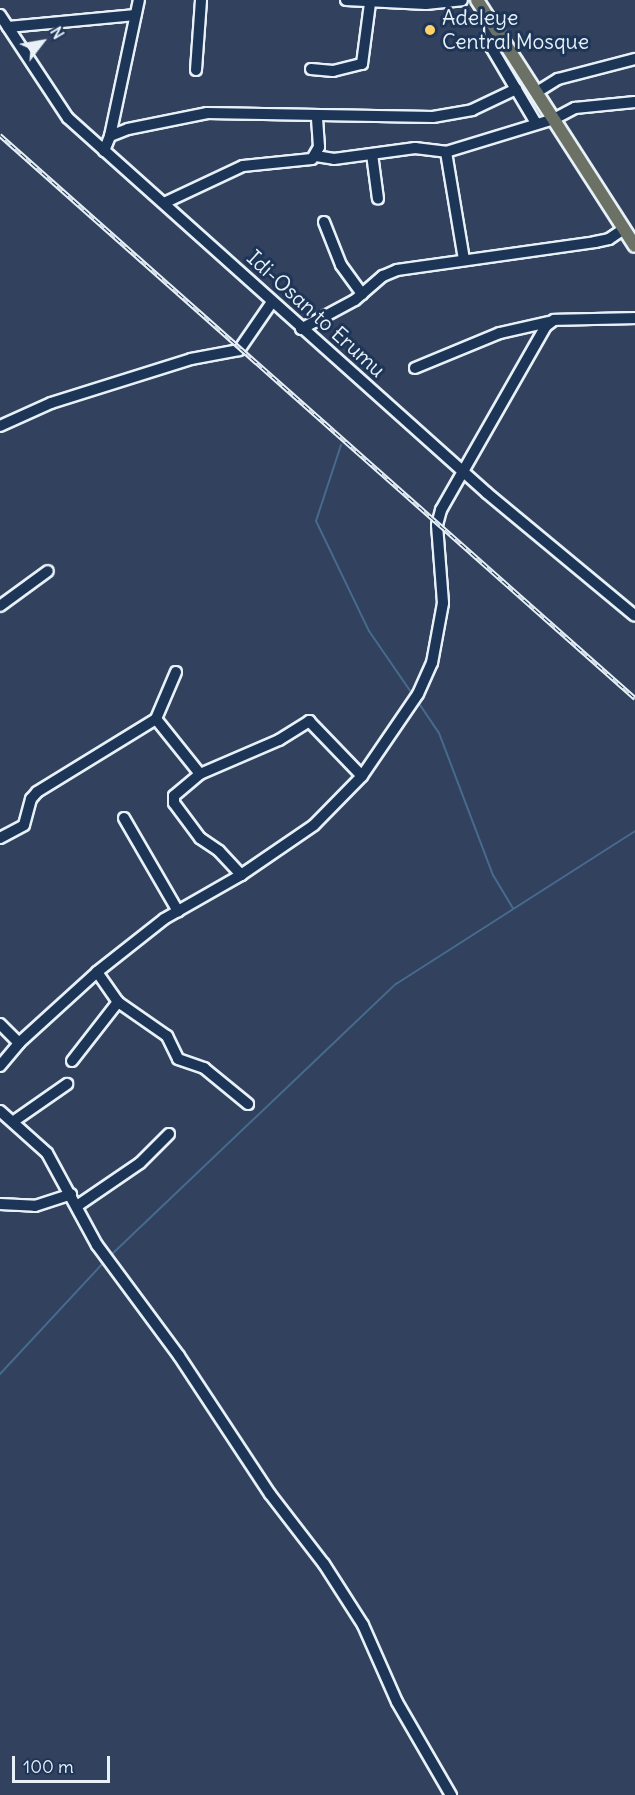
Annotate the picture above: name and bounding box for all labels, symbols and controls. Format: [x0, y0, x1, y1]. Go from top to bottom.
place label: Adeleye Central Mosque [442, 5, 589, 55]
north arrow [12, 12, 72, 72]
text: N [46, 23, 69, 43]
marker: Adeleye Central Mosque [423, 23, 437, 37]
street label: Idi-Osan to Erumu [242, 245, 390, 383]
scale bar [15, 1744, 112, 1782]
text: 100 m [23, 1755, 74, 1778]

